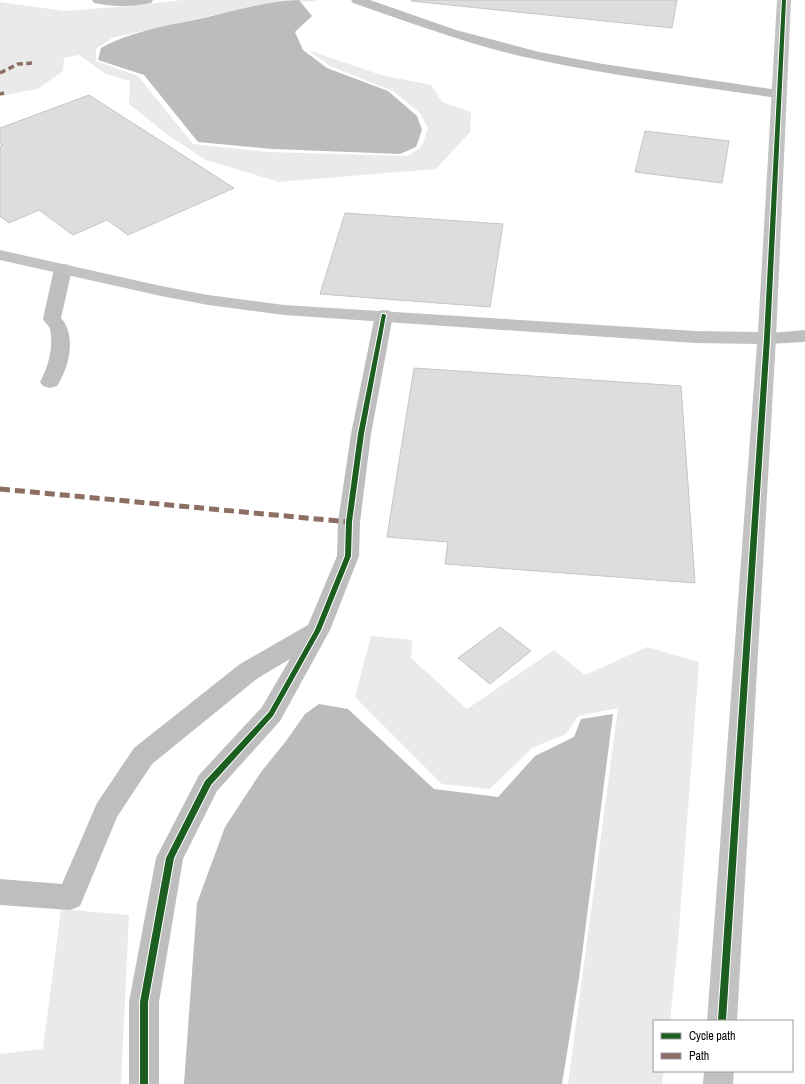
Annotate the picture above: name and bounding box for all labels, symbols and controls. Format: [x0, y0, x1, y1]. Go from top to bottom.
legend [653, 1020, 793, 1072]
text: Cycle path [689, 1028, 736, 1044]
text: Path [689, 1048, 709, 1064]

